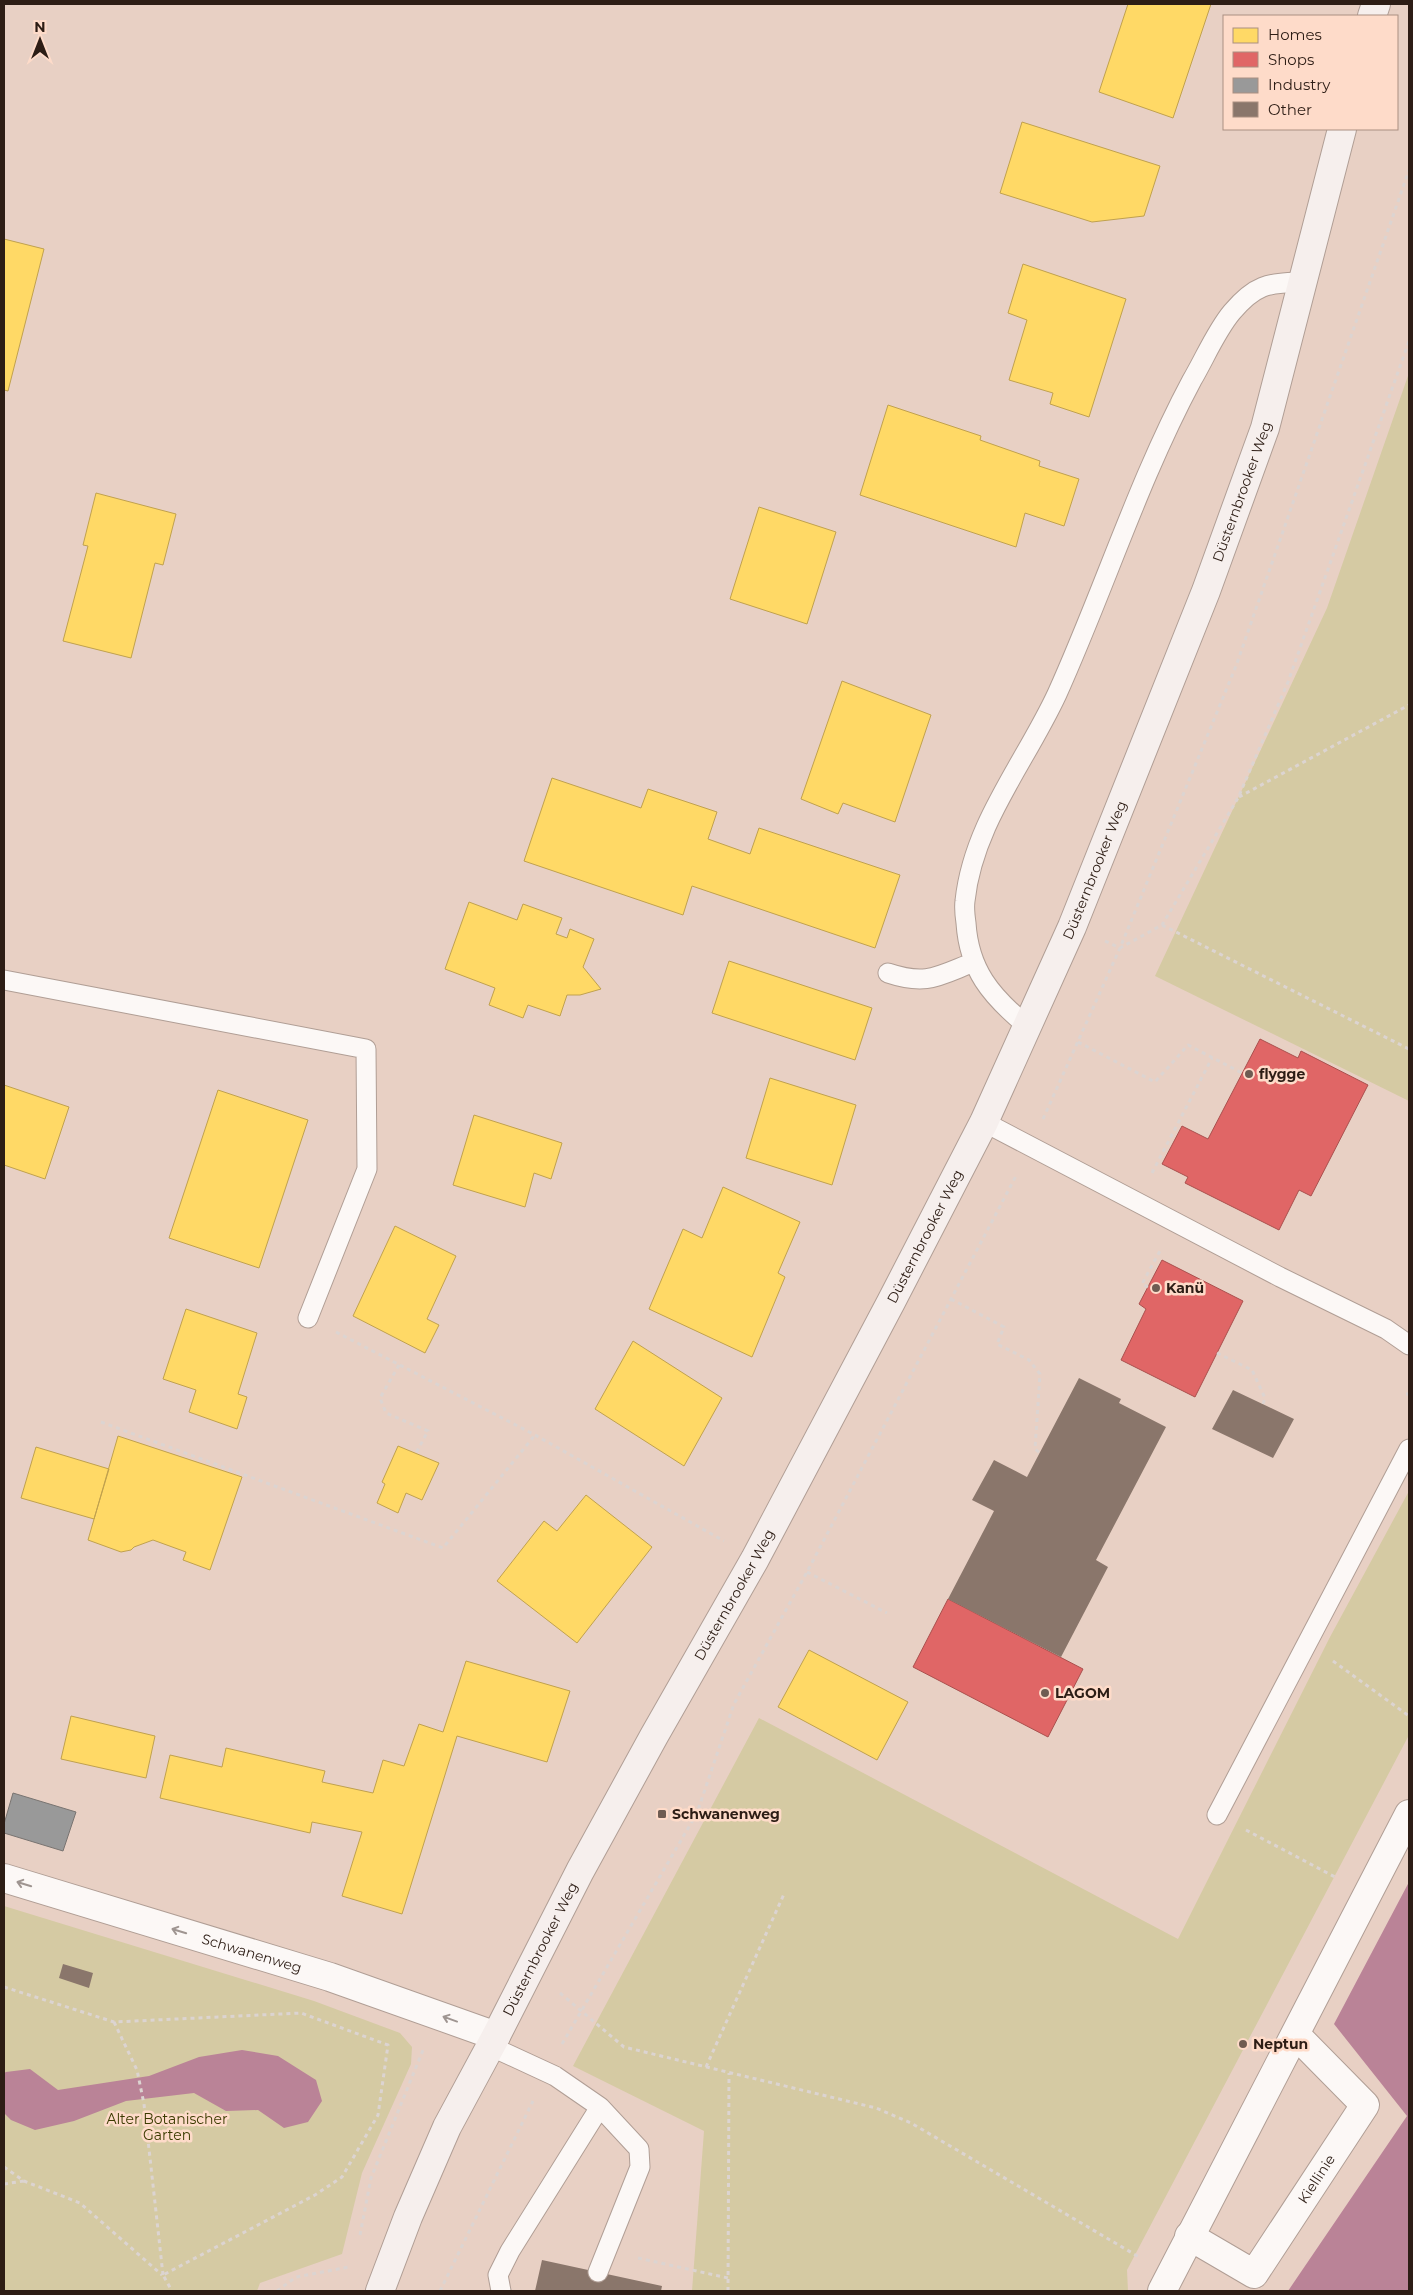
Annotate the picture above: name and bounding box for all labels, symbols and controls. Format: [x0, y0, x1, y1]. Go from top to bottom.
north arrow [15, 15, 65, 65]
legend [1223, 15, 1398, 130]
text: N [34, 18, 46, 36]
text: Homes [1268, 25, 1322, 44]
text: Shops [1268, 50, 1314, 69]
text: Industry [1268, 75, 1331, 94]
text: Other [1268, 100, 1312, 119]
street label: Düsternbrooker Weg [1208, 420, 1275, 564]
street label: Düsternbrooker Weg [1059, 798, 1130, 942]
place label: flygge [1259, 1065, 1305, 1083]
marker: flygge [1243, 1068, 1255, 1080]
street label: Düsternbrooker Weg [883, 1167, 967, 1306]
place label: Kanü [1166, 1279, 1204, 1297]
marker: Kanü [1150, 1282, 1162, 1294]
street label: Düsternbrooker Weg [690, 1526, 778, 1664]
place label: LAGOM [1055, 1684, 1110, 1702]
marker: LAGOM [1039, 1687, 1051, 1699]
place label: Schwanenweg [672, 1805, 780, 1823]
marker: Schwanenweg [656, 1808, 668, 1820]
one-way arrow [16, 1879, 32, 1889]
street label: Düsternbrooker Weg [499, 1879, 582, 2019]
one-way arrow [172, 1926, 188, 1936]
street label: Schwanenweg [200, 1930, 304, 1977]
one-way arrow [443, 2014, 459, 2023]
place label: Neptun [1253, 2035, 1308, 2053]
marker: Neptun [1237, 2038, 1249, 2050]
park label: Alter Botanischer Garten [106, 2110, 228, 2144]
street label: Kiellinie [1294, 2151, 1339, 2207]

